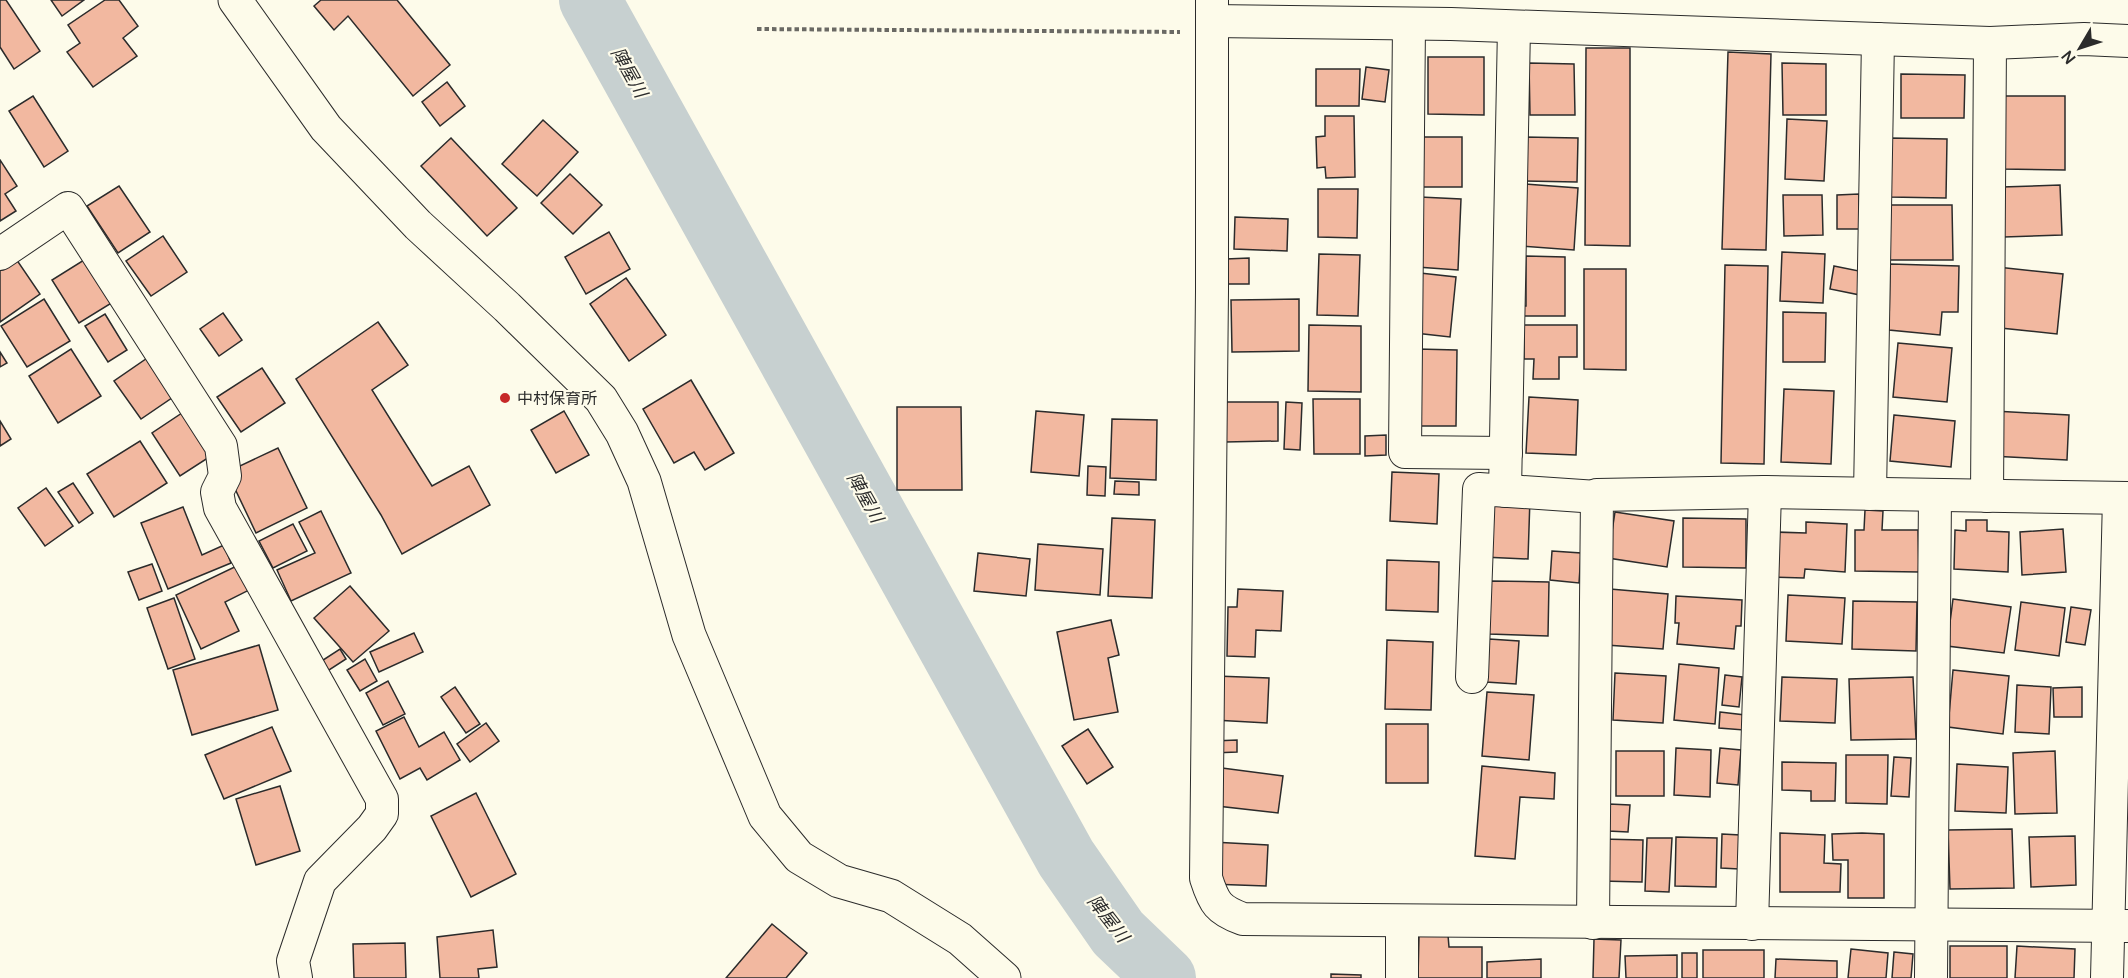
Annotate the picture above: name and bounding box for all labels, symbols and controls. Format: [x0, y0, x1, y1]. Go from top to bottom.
north arrow [2050, 18, 2110, 78]
water label: 陣屋川 [606, 43, 655, 103]
text: N [2056, 46, 2081, 69]
place label: 中村保育所 [517, 387, 597, 409]
marker: 中村保育所 [498, 391, 512, 405]
water label: 陣屋川 [842, 468, 891, 528]
water label: 陣屋川 [1083, 889, 1136, 948]

